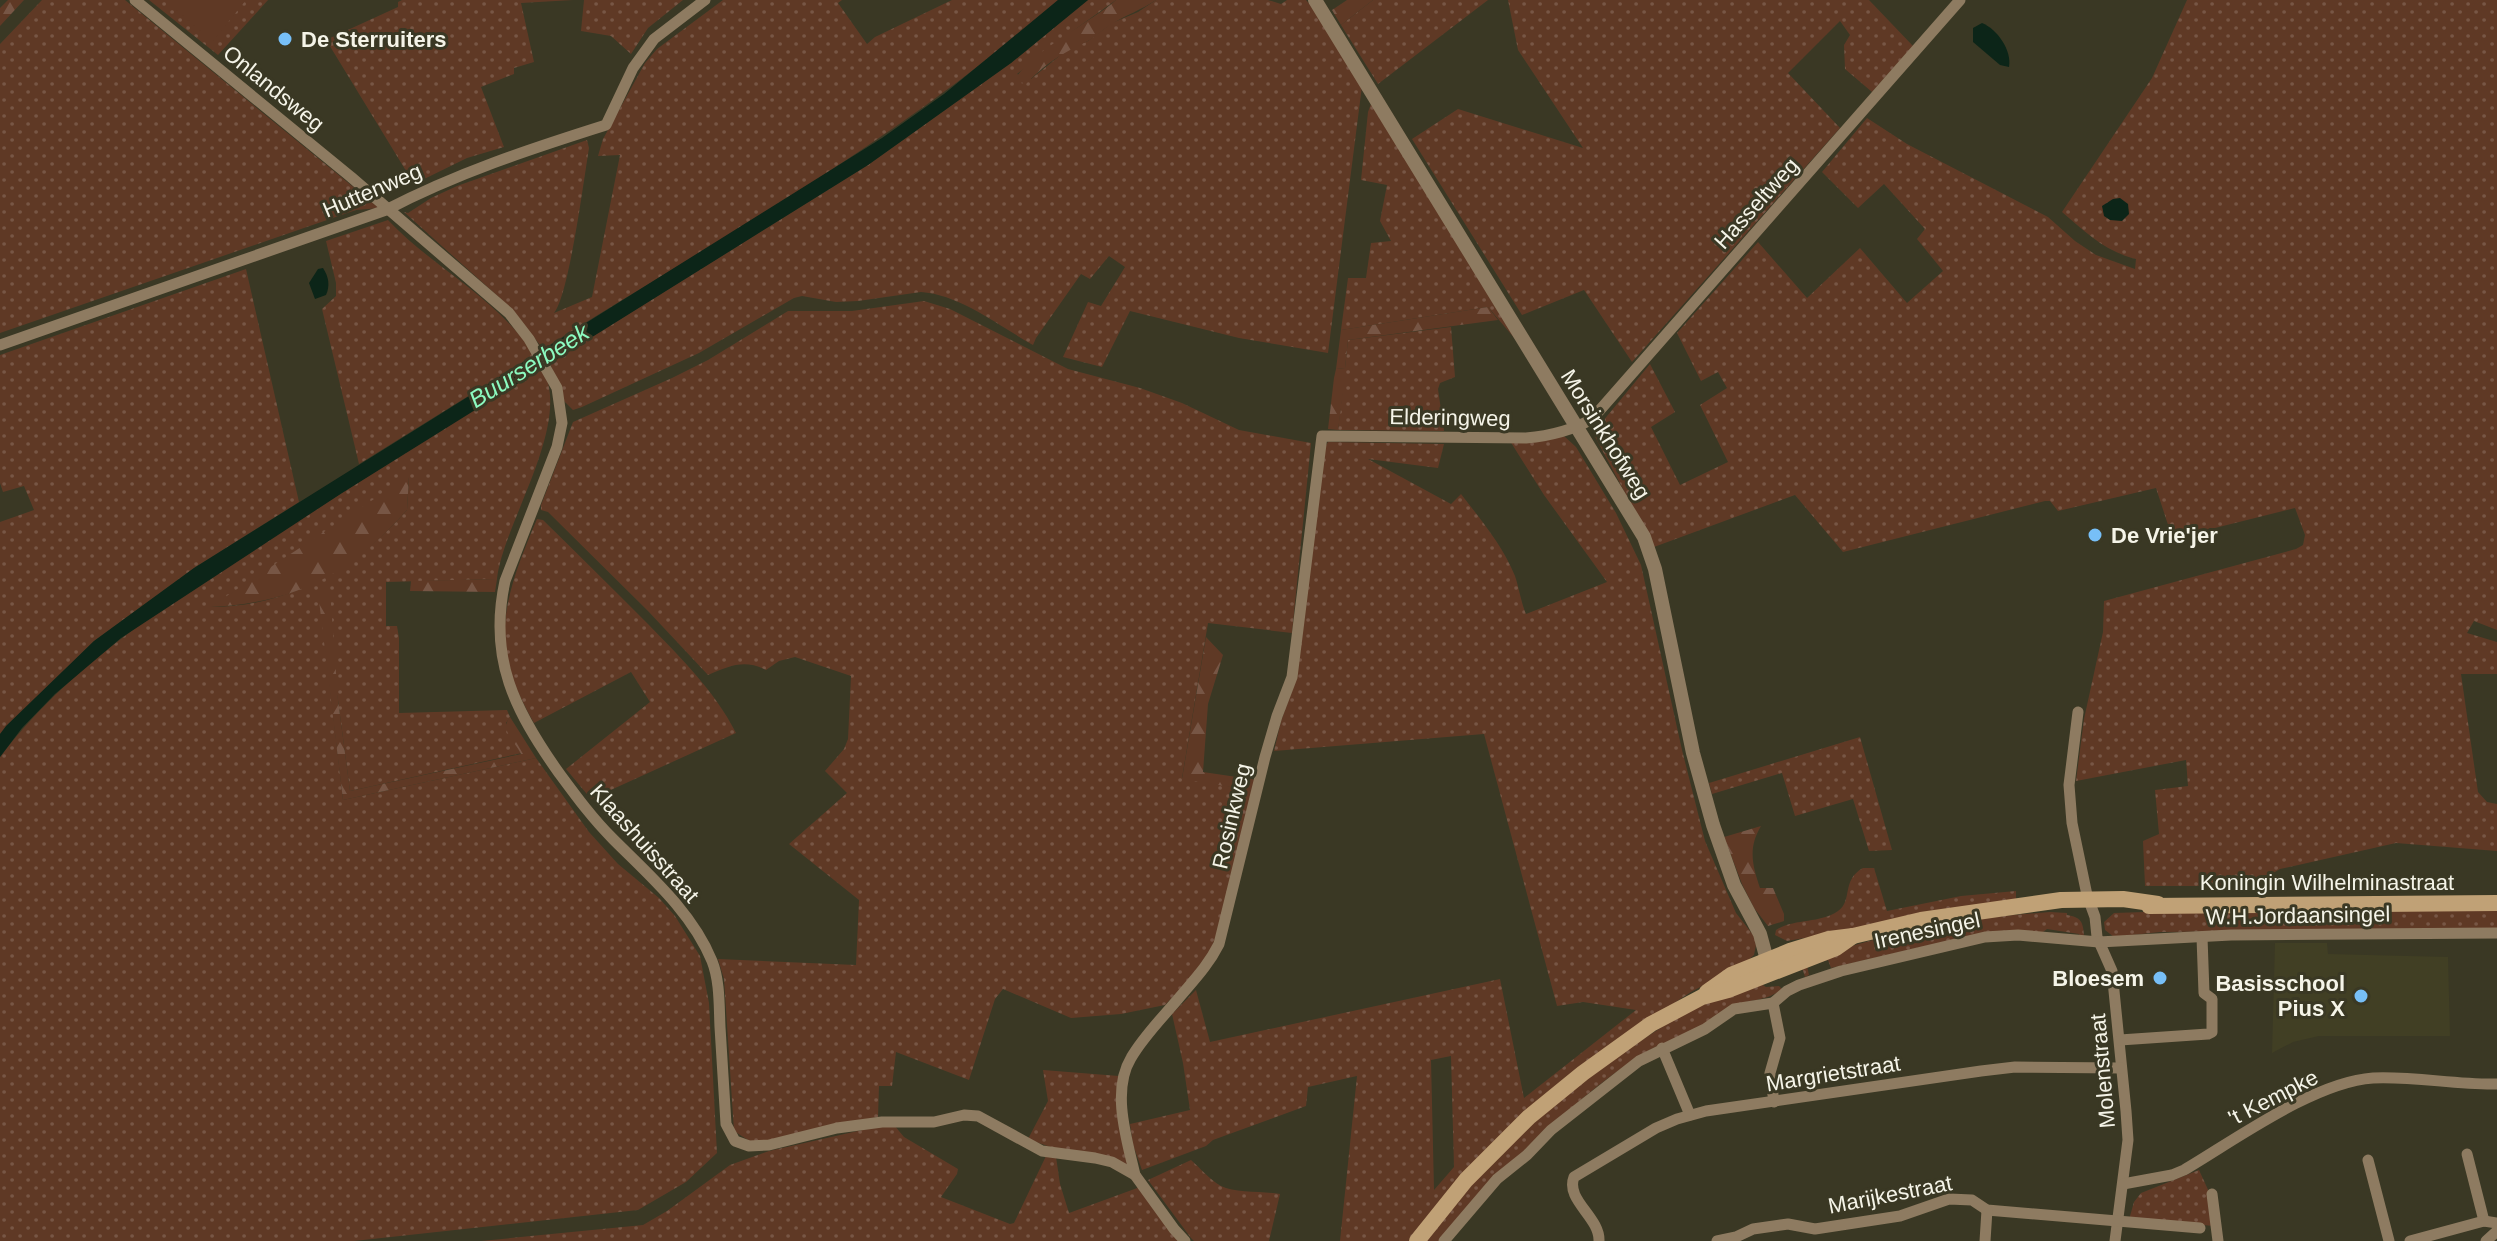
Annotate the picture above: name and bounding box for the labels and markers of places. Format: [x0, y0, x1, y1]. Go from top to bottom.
place label: De Sterruiters [301, 27, 447, 52]
marker: De Sterruiters [276, 30, 294, 48]
place label: De Vrie'jer [2111, 523, 2218, 548]
marker: De Vrie'jer [2086, 526, 2104, 544]
place label: Bloesem [2052, 966, 2144, 991]
marker: Bloesem [2151, 969, 2169, 987]
place label: Basisschool Pius X [2215, 971, 2345, 1021]
marker: Basisschool Pius X [2352, 987, 2370, 1005]

